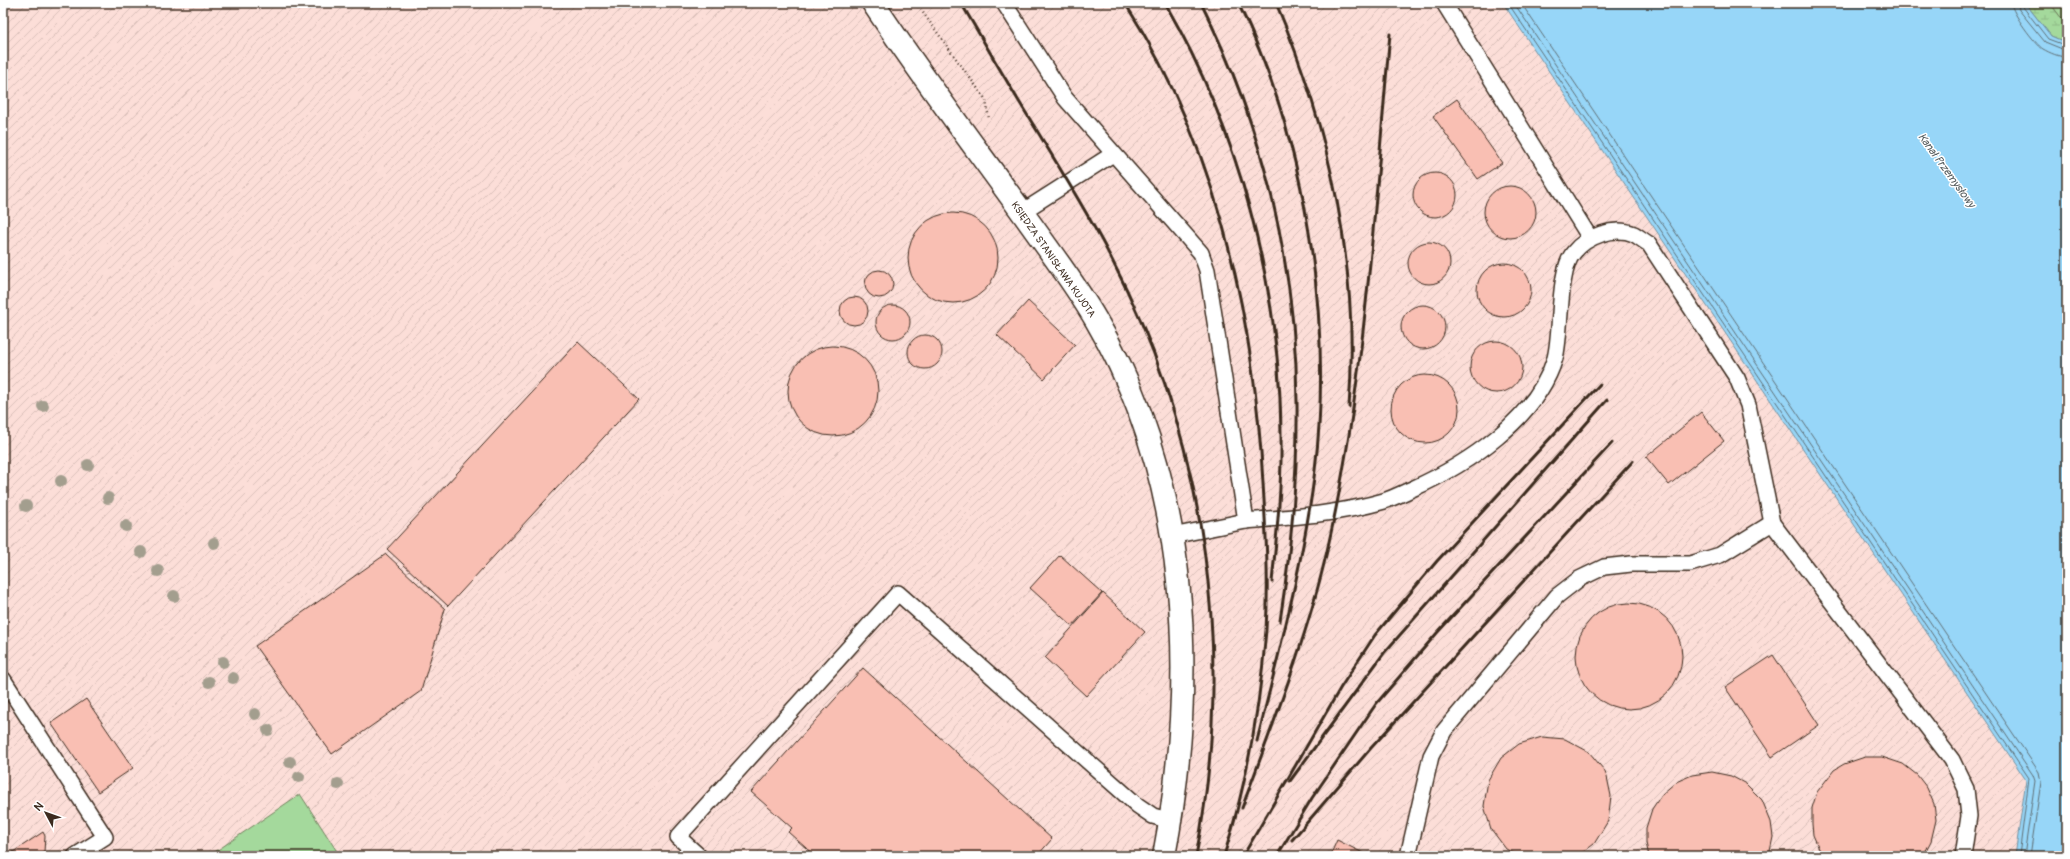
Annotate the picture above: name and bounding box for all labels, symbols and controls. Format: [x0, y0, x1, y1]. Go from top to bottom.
water label: Kanał Przemysłowy [1915, 131, 1979, 211]
street label: KSIĘDZA STANISŁAWA KUJOTA [1008, 199, 1098, 320]
north arrow [26, 793, 66, 833]
text: N [31, 799, 47, 814]

